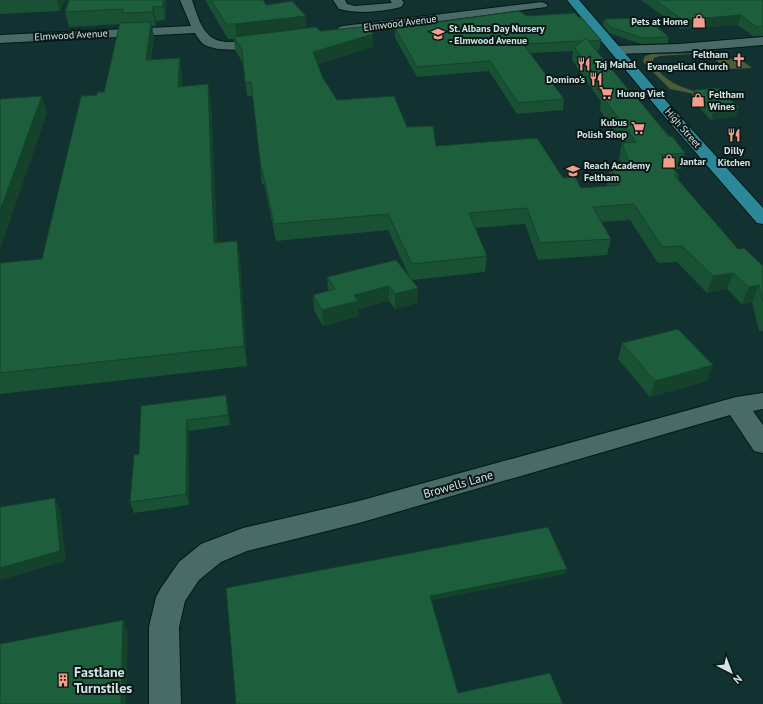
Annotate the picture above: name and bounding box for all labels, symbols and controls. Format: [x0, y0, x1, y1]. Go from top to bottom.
street label: Elmwood Avenue [363, 12, 437, 34]
shop icon: Pets at Home [691, 13, 707, 29]
place label: Pets at Home [631, 15, 688, 28]
place label: St. Albans Day Nursery - Elmwood Avenue [449, 22, 545, 47]
school or university icon: St. Albans Day Nursery - Elmwood Avenue [430, 26, 446, 42]
street label: Elmwood Avenue [34, 27, 108, 43]
place label: Feltham Evangelical Church [647, 48, 728, 73]
church icon: Feltham Evangelical Church [731, 52, 747, 68]
restaurant icon: Taj Mahal [576, 56, 592, 72]
place label: Taj Mahal [595, 58, 636, 71]
restaurant icon: Domino's [588, 71, 604, 87]
place label: Domino's [546, 73, 585, 86]
supermarket icon: Huong Viet [598, 85, 614, 101]
place label: Huong Viet [617, 87, 665, 100]
place label: Feltham Wines [709, 88, 744, 113]
shop icon: Feltham Wines [690, 92, 706, 108]
street label: High Street [662, 105, 704, 151]
place label: Kubus Polish Shop [577, 116, 628, 141]
supermarket icon: Kubus Polish Shop [630, 120, 646, 136]
restaurant icon: Dilly Kitchen [726, 127, 742, 143]
place label: Dilly Kitchen [718, 144, 750, 169]
shop icon: Jantar [661, 153, 677, 169]
place label: Jantar [679, 155, 706, 168]
place label: Reach Academy Feltham [584, 159, 650, 184]
school or university icon: Reach Academy Feltham [565, 163, 581, 179]
street label: Browells Lane [421, 467, 495, 501]
north arrow [711, 652, 751, 692]
place label: Fastlane Turnstiles [74, 663, 132, 697]
building icon: Fastlane Turnstiles [55, 672, 71, 688]
text: N [730, 672, 745, 687]

